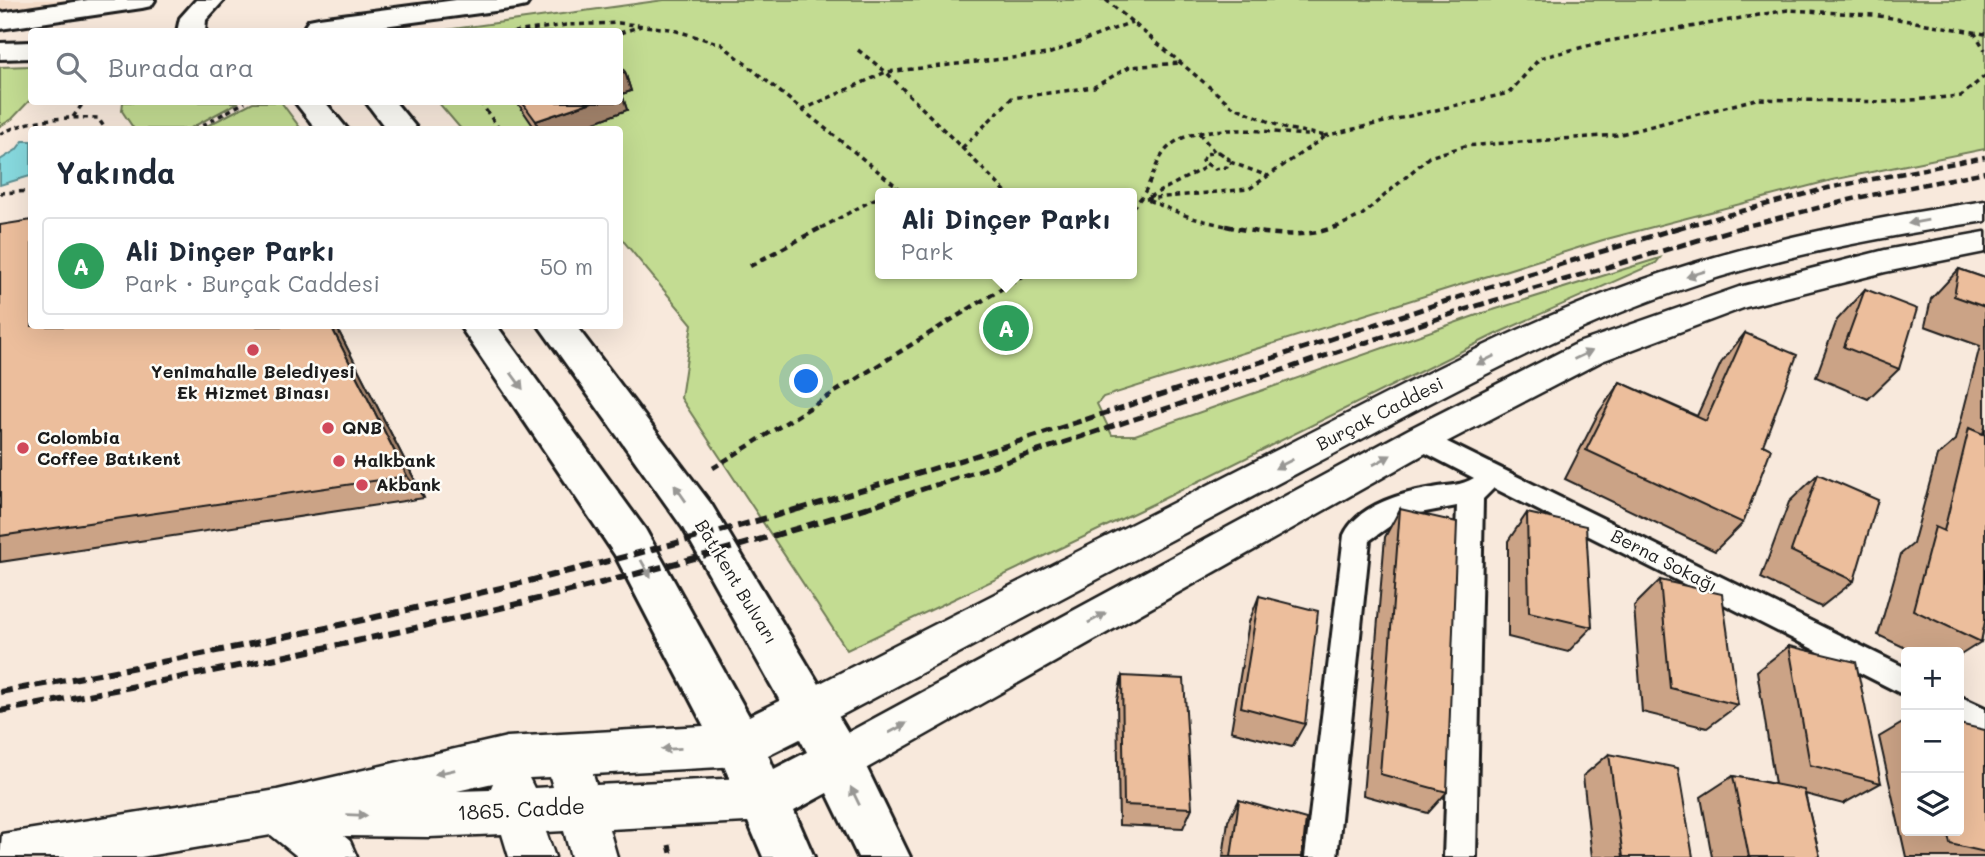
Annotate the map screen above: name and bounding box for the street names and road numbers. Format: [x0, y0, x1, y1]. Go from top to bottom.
street label: Burçak Caddesi [1312, 371, 1447, 455]
street label: Batıkent Bulvarı [690, 515, 784, 648]
street label: Berna Sokağı [1607, 523, 1722, 597]
street label: 1865. Cadde [456, 792, 585, 825]

